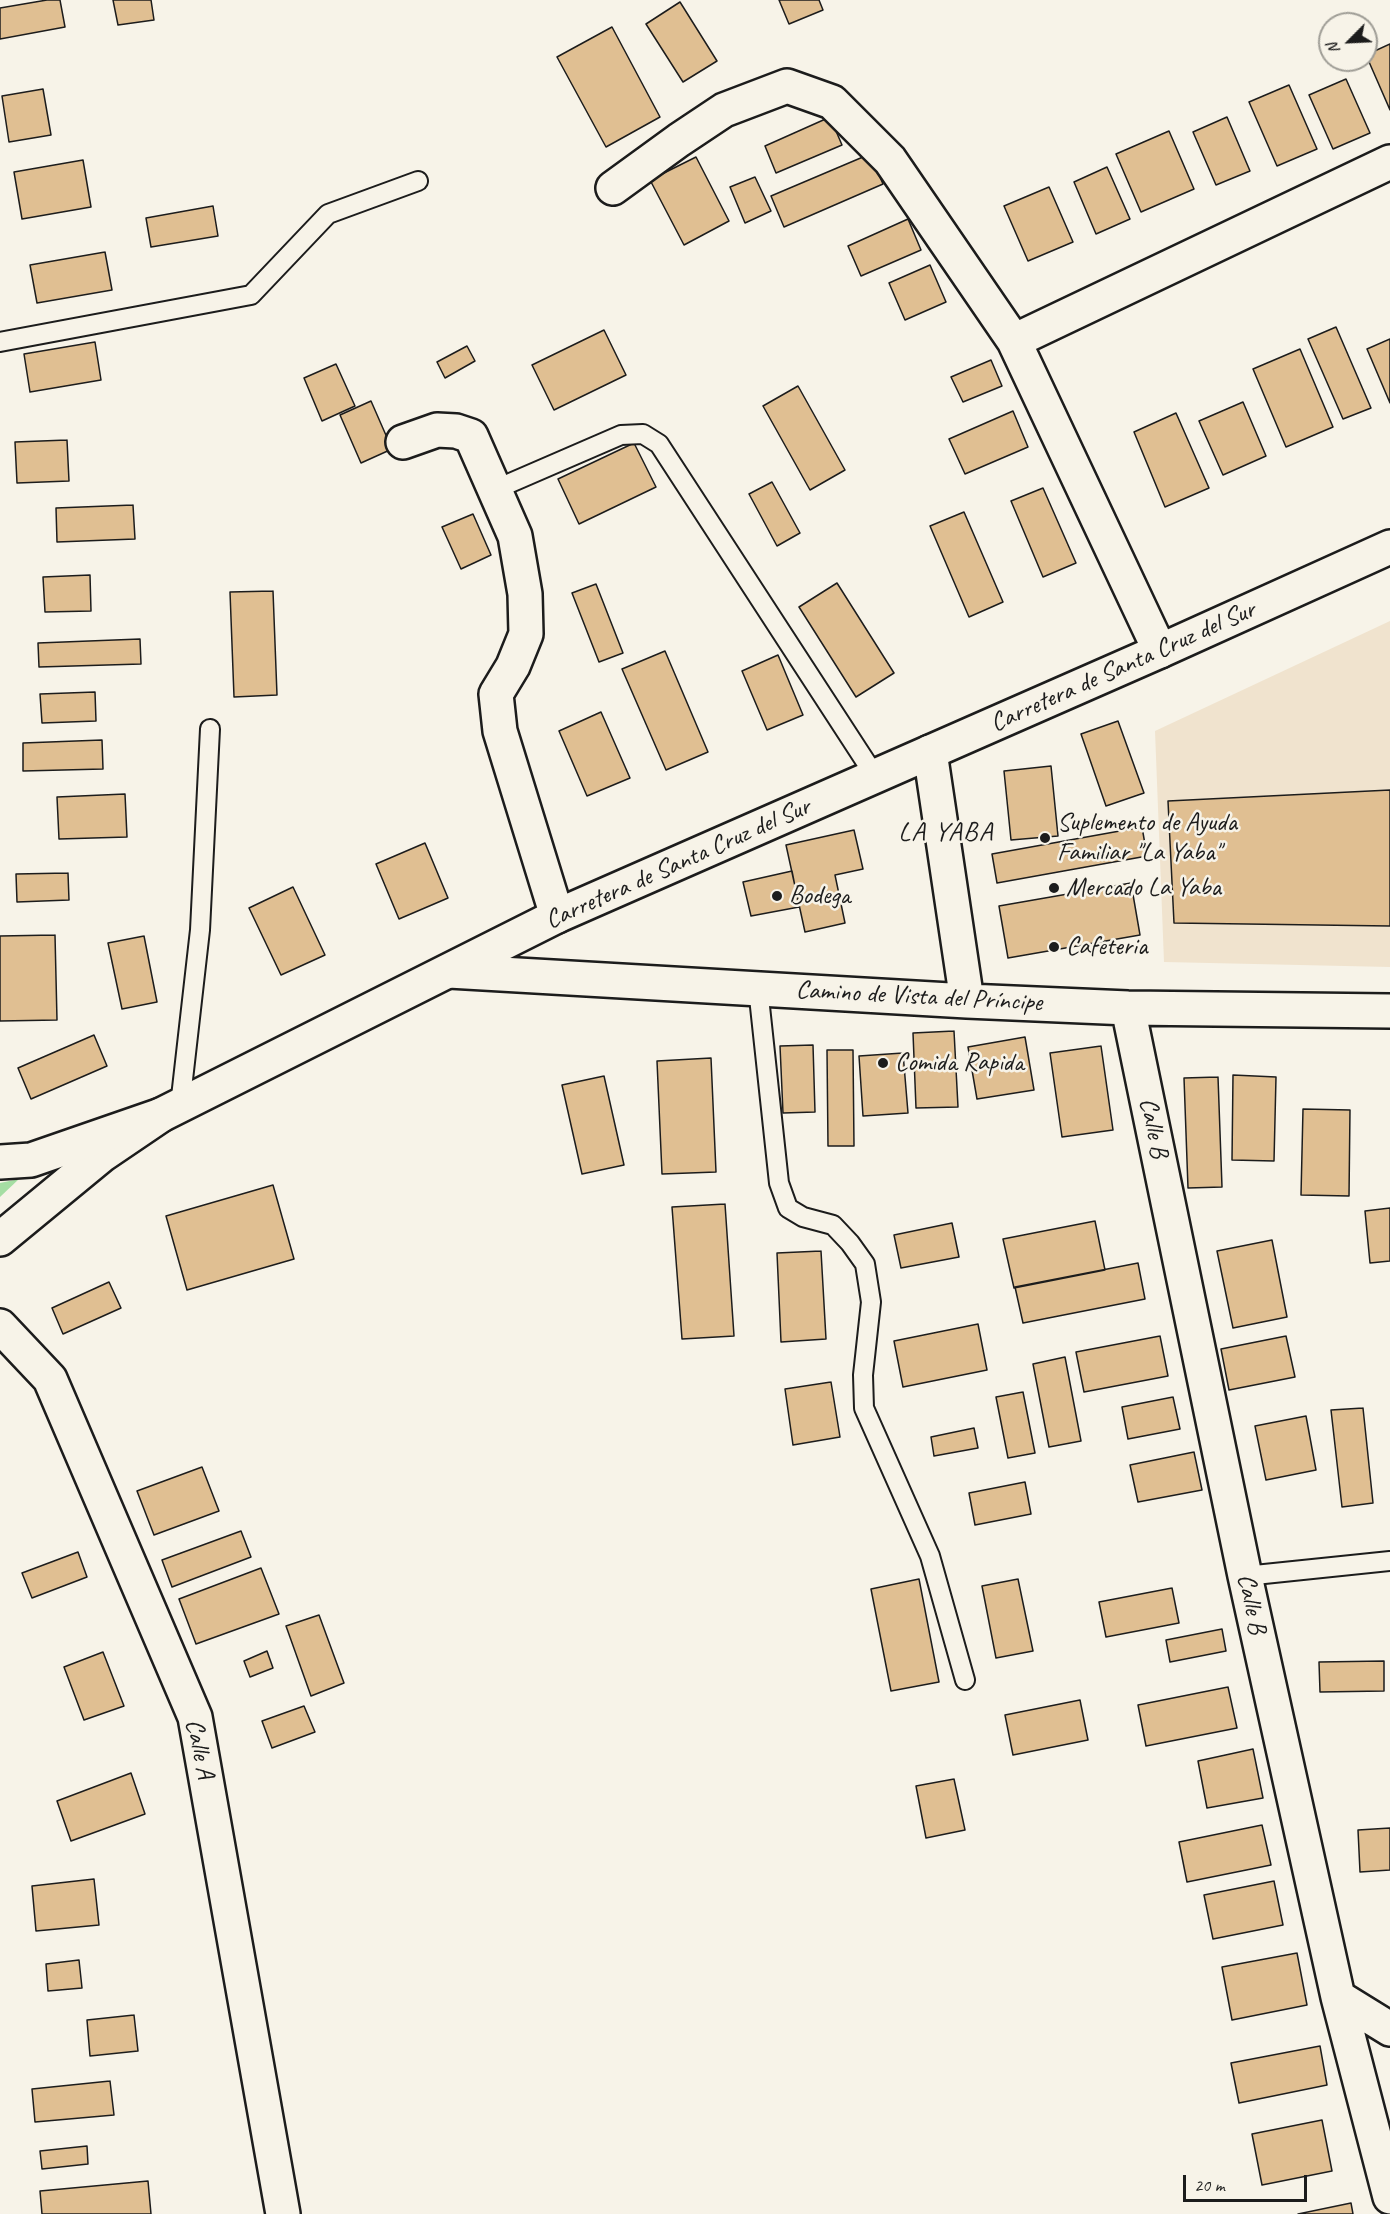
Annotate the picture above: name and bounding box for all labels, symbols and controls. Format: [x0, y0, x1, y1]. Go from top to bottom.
north arrow [1318, 12, 1378, 72]
text: N [1322, 40, 1345, 57]
street label: Carretera de Santa Cruz del Sur [986, 594, 1260, 740]
street label: Carretera de Santa Cruz del Sur [541, 791, 815, 937]
place label: Suplemento de Ayuda Familiar "La Yaba" [1057, 807, 1237, 868]
district label: LA YABA [898, 817, 994, 849]
marker: Suplemento de Ayuda Familiar "La Yaba" [1038, 831, 1052, 845]
place label: Mercado La Yaba [1066, 872, 1221, 904]
place label: Bodega [789, 880, 850, 912]
marker: Mercado La Yaba [1047, 881, 1061, 895]
marker: Bodega [770, 889, 784, 903]
place label: Cafeteria [1066, 931, 1147, 963]
marker: Cafeteria [1047, 940, 1061, 954]
street label: Camino de Vista del Príncipe [795, 975, 1043, 1019]
place label: Comida Rapida [895, 1047, 1024, 1079]
marker: Comida Rapida [876, 1056, 890, 1070]
street label: Calle B [1131, 1095, 1175, 1161]
street label: Calle B [1229, 1571, 1273, 1637]
street label: Calle A [177, 1716, 221, 1782]
scale bar [1186, 2163, 1310, 2201]
text: 20 m [1194, 2174, 1225, 2196]

